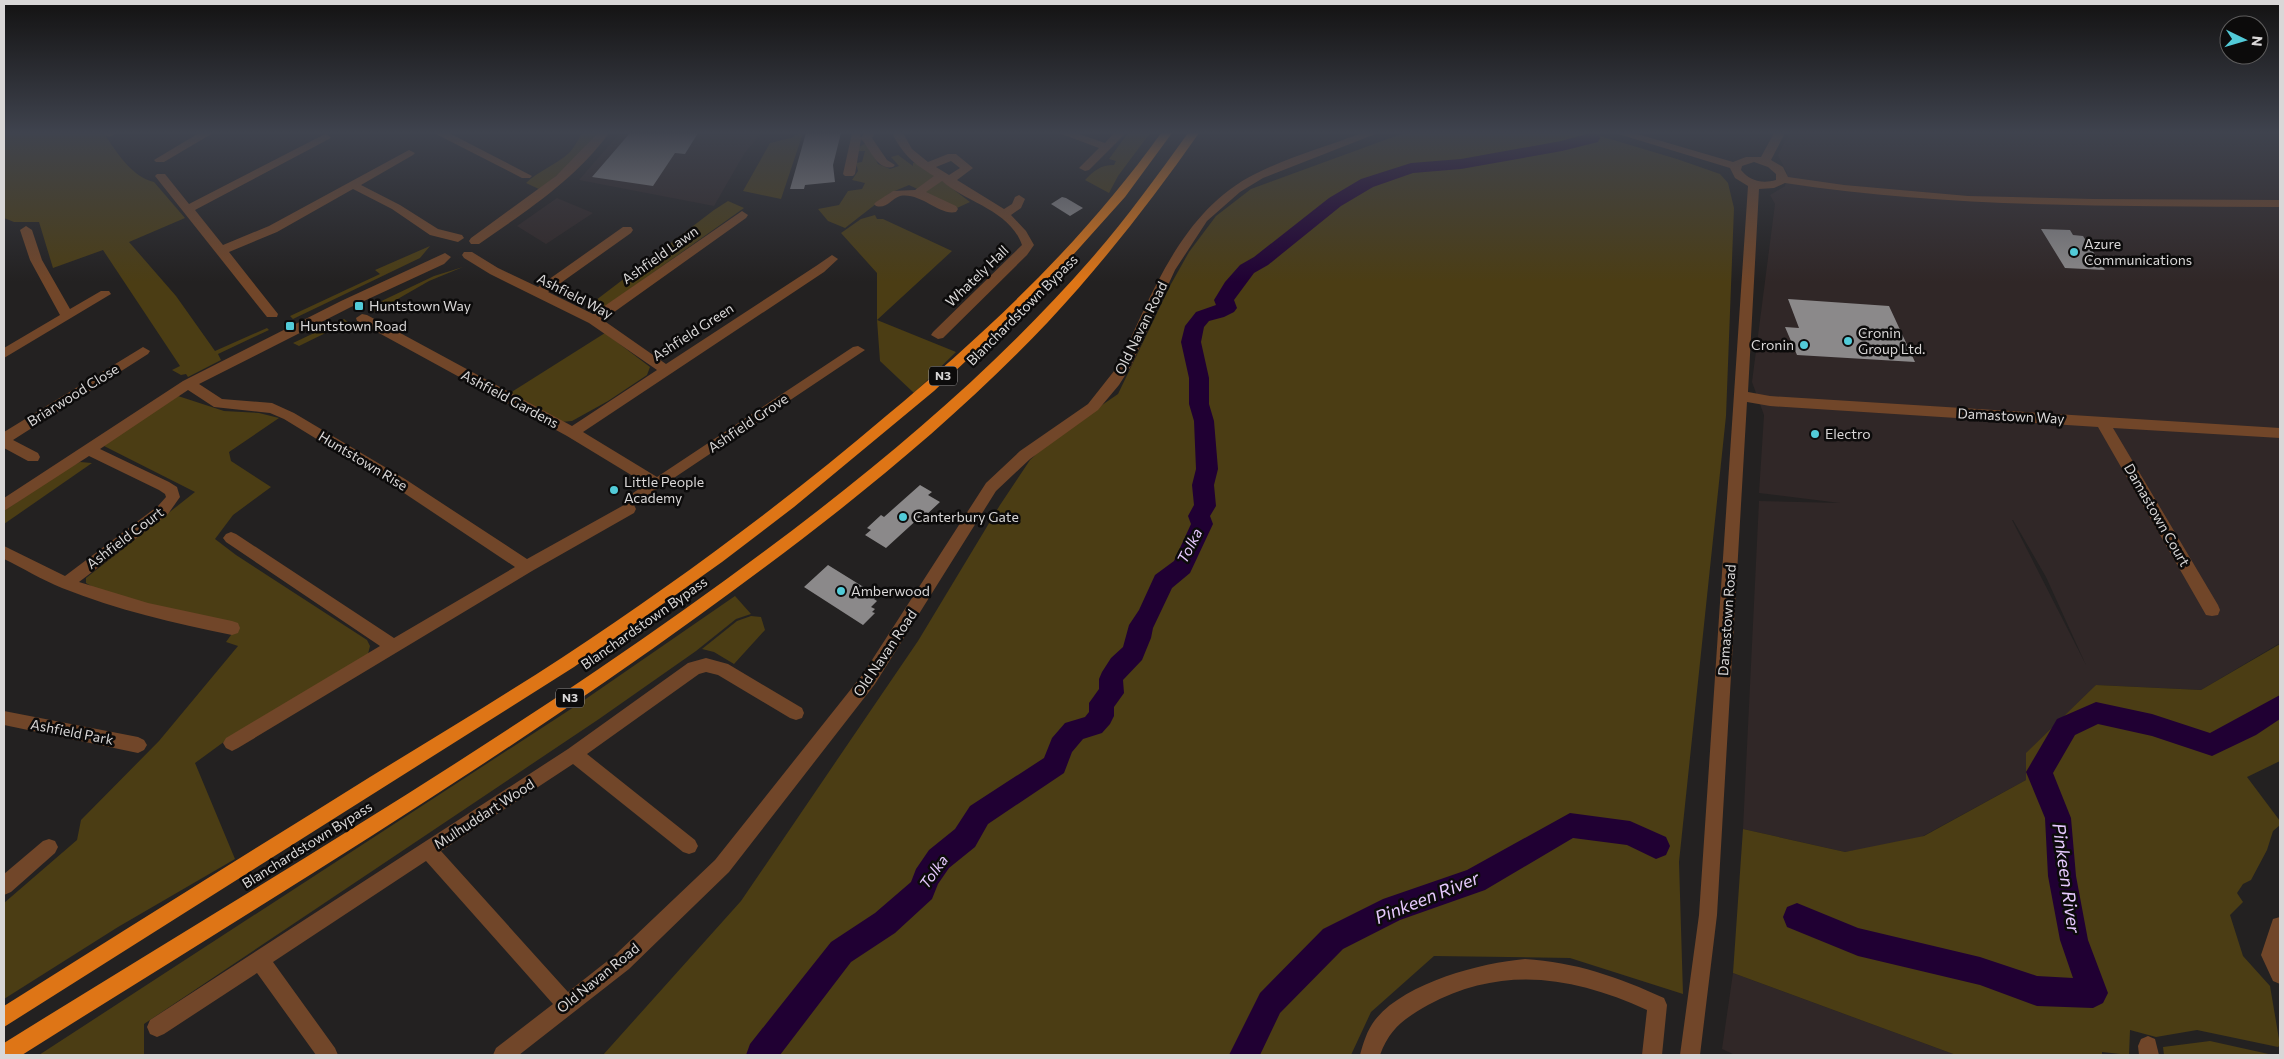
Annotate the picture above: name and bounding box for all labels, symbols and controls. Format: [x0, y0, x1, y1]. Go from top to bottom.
north arrow [2219, 15, 2269, 65]
text: N [2249, 35, 2266, 47]
street label: Ashfield Lawn [618, 222, 701, 287]
place label: Azure Communications [2084, 235, 2192, 268]
street label: Whately Hall [942, 241, 1012, 310]
marker: Azure Communications [2068, 246, 2080, 258]
street label: Blanchardstown Bypass [963, 251, 1081, 369]
street label: Ashfield Way [534, 269, 616, 322]
street label: Old Navan Road [1111, 279, 1170, 377]
place label: Huntstown Way [369, 297, 471, 314]
street label: Ashfield Green [649, 299, 736, 364]
marker: Huntstown Way [353, 300, 365, 312]
place label: Huntstown Road [300, 317, 407, 334]
marker: Huntstown Road [284, 320, 296, 332]
place label: Cronin Group Ltd. [1858, 324, 1925, 357]
marker: Cronin Group Ltd. [1842, 335, 1854, 347]
place label: Cronin [1751, 336, 1794, 353]
marker: Cronin [1798, 339, 1810, 351]
street label: Briarwood Close [24, 360, 122, 430]
street label: Ashfield Gardens [459, 366, 562, 431]
road number: N3 [929, 366, 957, 386]
street label: Ashfield Grove [704, 390, 791, 456]
street label: Damastown Way [1957, 404, 2065, 427]
place label: Electro [1825, 425, 1871, 442]
street label: Huntstown Rise [316, 427, 411, 494]
marker: Electro [1809, 428, 1821, 440]
street label: Damastown Court [2121, 460, 2194, 570]
place label: Little People Academy [624, 473, 704, 506]
marker: Little People Academy [608, 484, 620, 496]
street label: Ashfield Court [83, 503, 167, 572]
place label: Canterbury Gate [913, 508, 1019, 525]
marker: Canterbury Gate [897, 511, 909, 523]
water label: Tolka [1173, 525, 1206, 566]
street label: Damastown Road [1714, 564, 1739, 676]
street label: Blanchardstown Bypass [577, 573, 710, 673]
place label: Amberwood [851, 582, 930, 599]
marker: Amberwood [835, 585, 847, 597]
street label: Old Navan Road [849, 606, 920, 699]
road number: N3 [556, 688, 584, 708]
street label: Ashfield Park [29, 715, 115, 748]
street label: Mulhuddart Wood [430, 775, 537, 852]
street label: Blanchardstown Bypass [239, 798, 375, 892]
water label: Pinkeen River [2048, 821, 2086, 935]
water label: Tolka [915, 851, 951, 892]
water label: Pinkeen River [1371, 866, 1483, 928]
street label: Old Navan Road [553, 939, 642, 1016]

